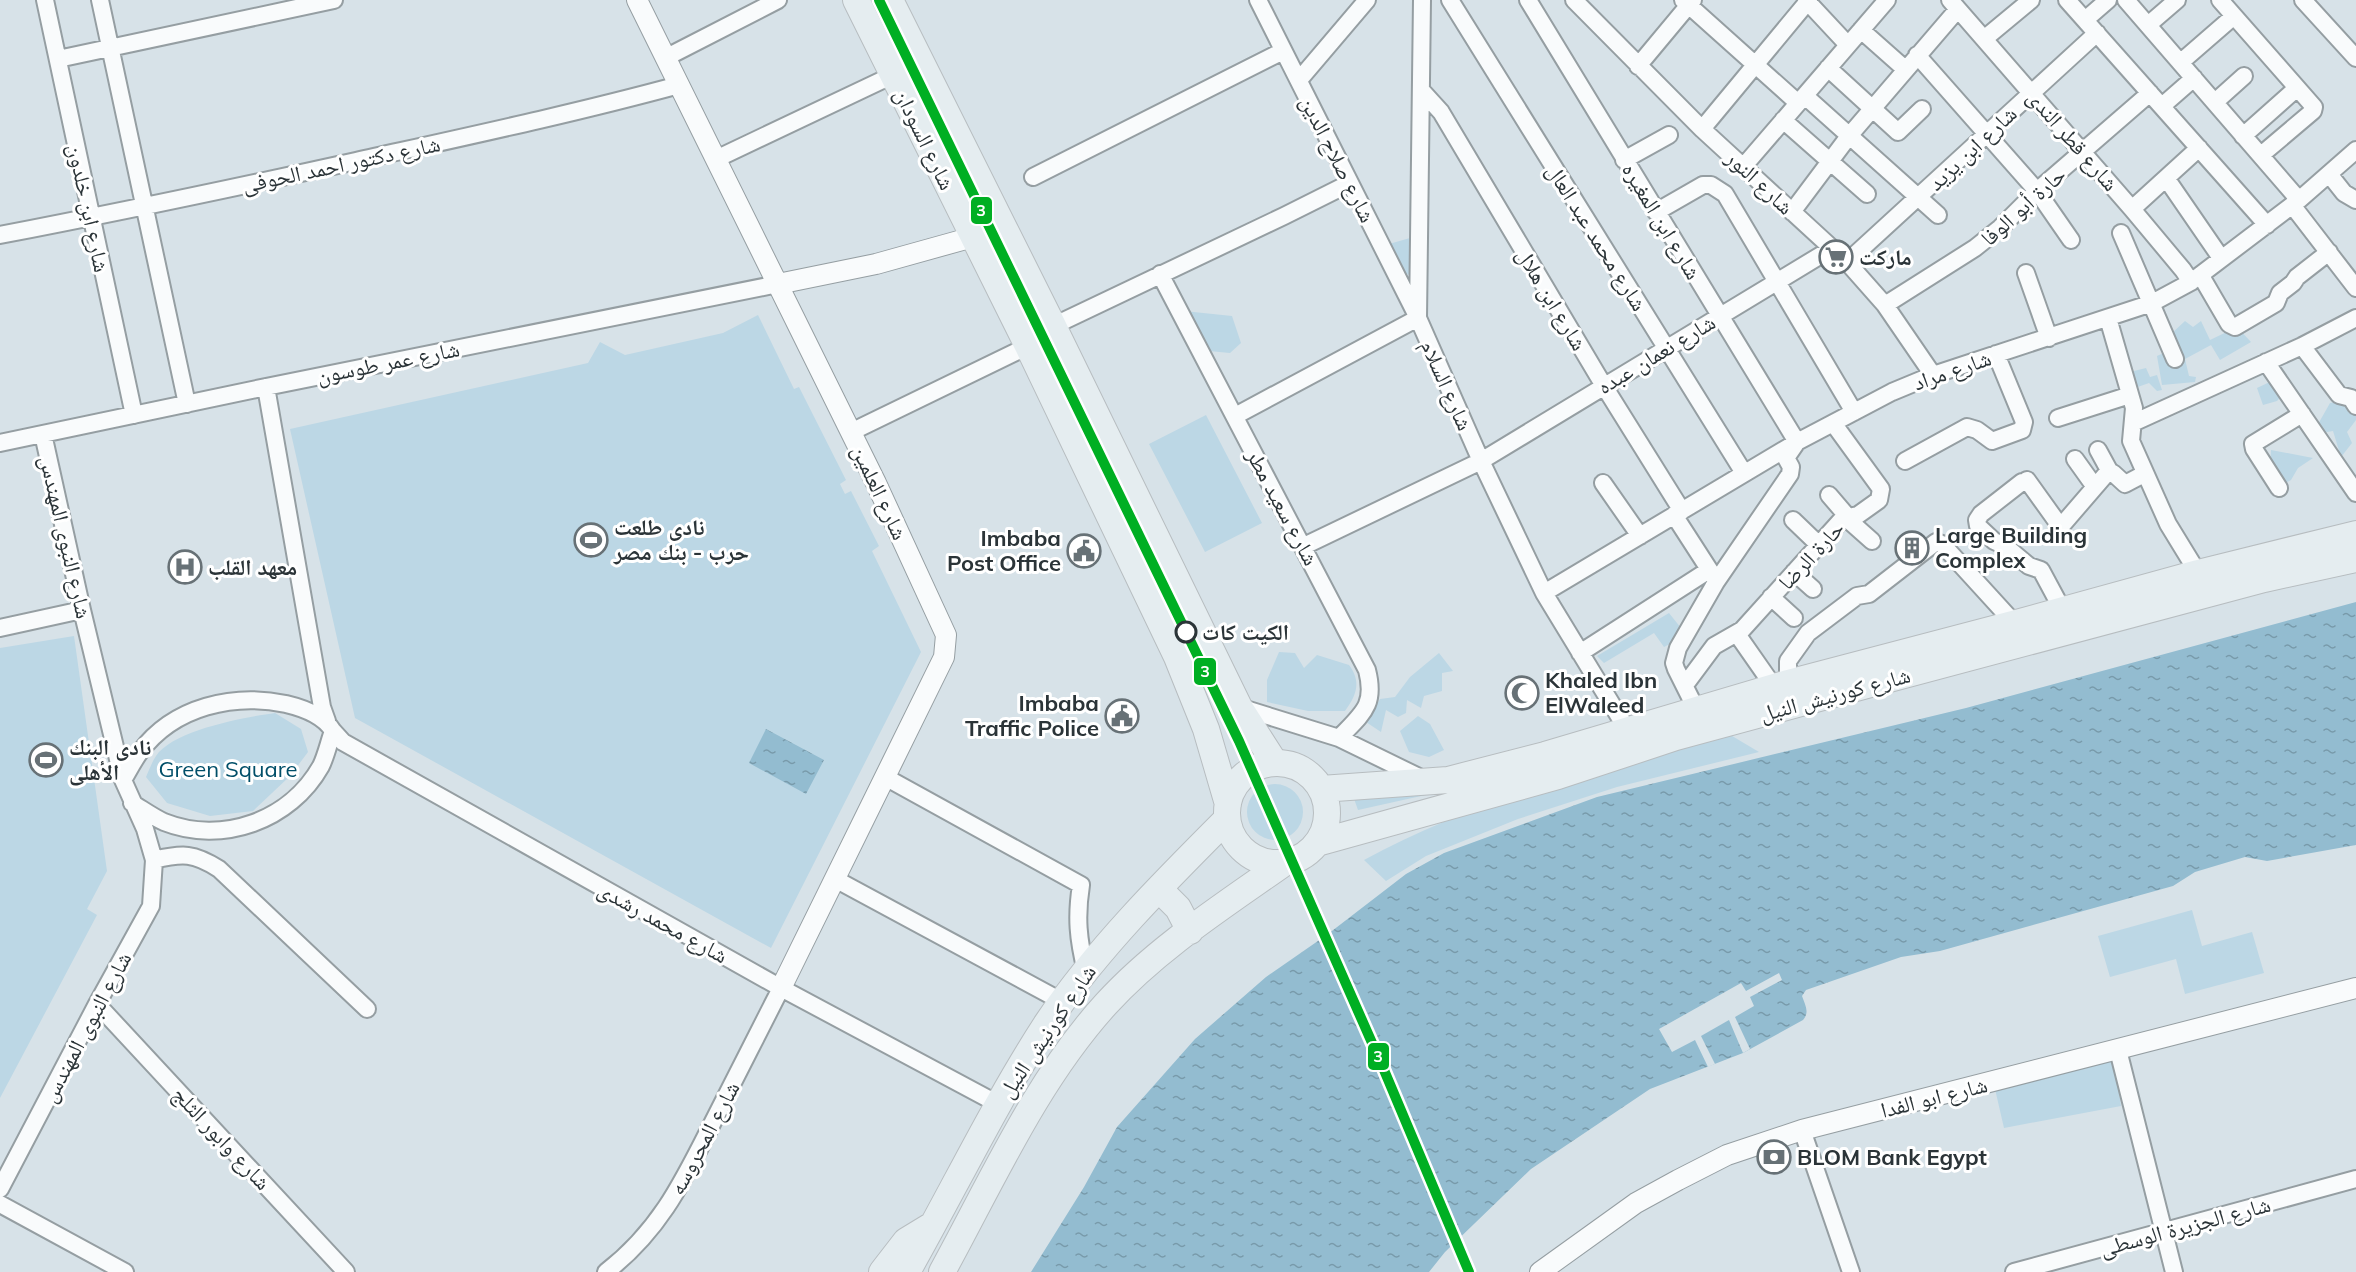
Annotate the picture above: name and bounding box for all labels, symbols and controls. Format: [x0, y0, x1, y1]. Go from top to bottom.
street label: شارع قطر الندى [2021, 83, 2125, 197]
street label: شارع السودان [888, 84, 962, 194]
street label: شارع صلاح الدين [1294, 91, 1382, 227]
street label: شارع ابن يزيد [1922, 100, 2022, 196]
street label: شارع دكتور احمد الحوفى [239, 129, 443, 199]
street label: شارع ابن خلدون [62, 141, 116, 275]
street label: شارع النور [1719, 143, 1800, 220]
street label: شارع ابن المغيره [1616, 157, 1708, 285]
street label: شارع محمد عبد العال [1540, 158, 1654, 316]
street label: حارة أبو الوفا [1975, 160, 2071, 252]
line badge: 3 [970, 196, 993, 225]
text: 3 [976, 200, 986, 220]
supermarket icon: ماركت [1818, 239, 1854, 275]
street label: شارع ابن هلال [1510, 242, 1594, 356]
place label: ماركت [1859, 243, 1912, 271]
street label: شارع نعمان عبده [1592, 308, 1720, 400]
street label: شارع عمر طوسون [314, 334, 462, 390]
street label: شارع السلام [1414, 335, 1479, 435]
street label: شارع مراد [1909, 344, 1995, 396]
street label: شارع العلمين [846, 440, 914, 544]
street label: شارع سعيد مطر [1240, 443, 1325, 570]
street label: شارع النبوى المهندس [34, 453, 98, 621]
place label: نادى طلعت حرب - بنك مصر [613, 513, 749, 566]
street label: حارة الرضا [1772, 515, 1850, 595]
place label: Large Building Complex [1935, 521, 2087, 574]
sports icon: نادى طلعت حرب - بنك مصر [573, 522, 609, 558]
place label: Imbaba Post Office [947, 524, 1061, 577]
building icon: Large Building Complex [1894, 530, 1930, 566]
public building icon: Imbaba Post Office [1066, 533, 1102, 569]
hospital icon: معهد القلب [167, 549, 203, 585]
place label: معهد القلب [208, 553, 297, 581]
place label: الکيت کات [1202, 618, 1289, 646]
marker: الکيت کات [1175, 621, 1197, 643]
line badge: 3 [1193, 657, 1217, 686]
street label: شارع كورنيش النيل [1757, 660, 1913, 728]
text: 3 [1200, 661, 1210, 681]
place label: Khaled Ibn ElWaleed [1545, 666, 1657, 719]
mosque icon: Khaled Ibn ElWaleed [1504, 675, 1540, 711]
place label: Imbaba Traffic Police [965, 689, 1099, 742]
public building icon: Imbaba Traffic Police [1104, 698, 1140, 734]
place label: نادى البنك الأهلى [69, 733, 151, 786]
sports icon: نادى البنك الأهلى [28, 742, 64, 778]
park label: Green Square [158, 755, 298, 783]
street label: شارع محمد رشدى [593, 875, 733, 969]
street label: شارع النبوى المهندس [35, 947, 137, 1107]
street label: شارع كورنيش النيل [992, 959, 1102, 1103]
line badge: 3 [1367, 1042, 1390, 1071]
text: 3 [1373, 1046, 1383, 1066]
street label: شارع ابو الفدا [1878, 1070, 1990, 1124]
street label: شارع المحروسه [662, 1076, 746, 1200]
street label: شارع وابور الثلج [167, 1080, 277, 1196]
bank icon: BLOM Bank Egypt [1756, 1139, 1792, 1175]
place label: BLOM Bank Egypt [1797, 1143, 1987, 1171]
street label: شارع الجزيرة الوسطى [2096, 1190, 2274, 1262]

